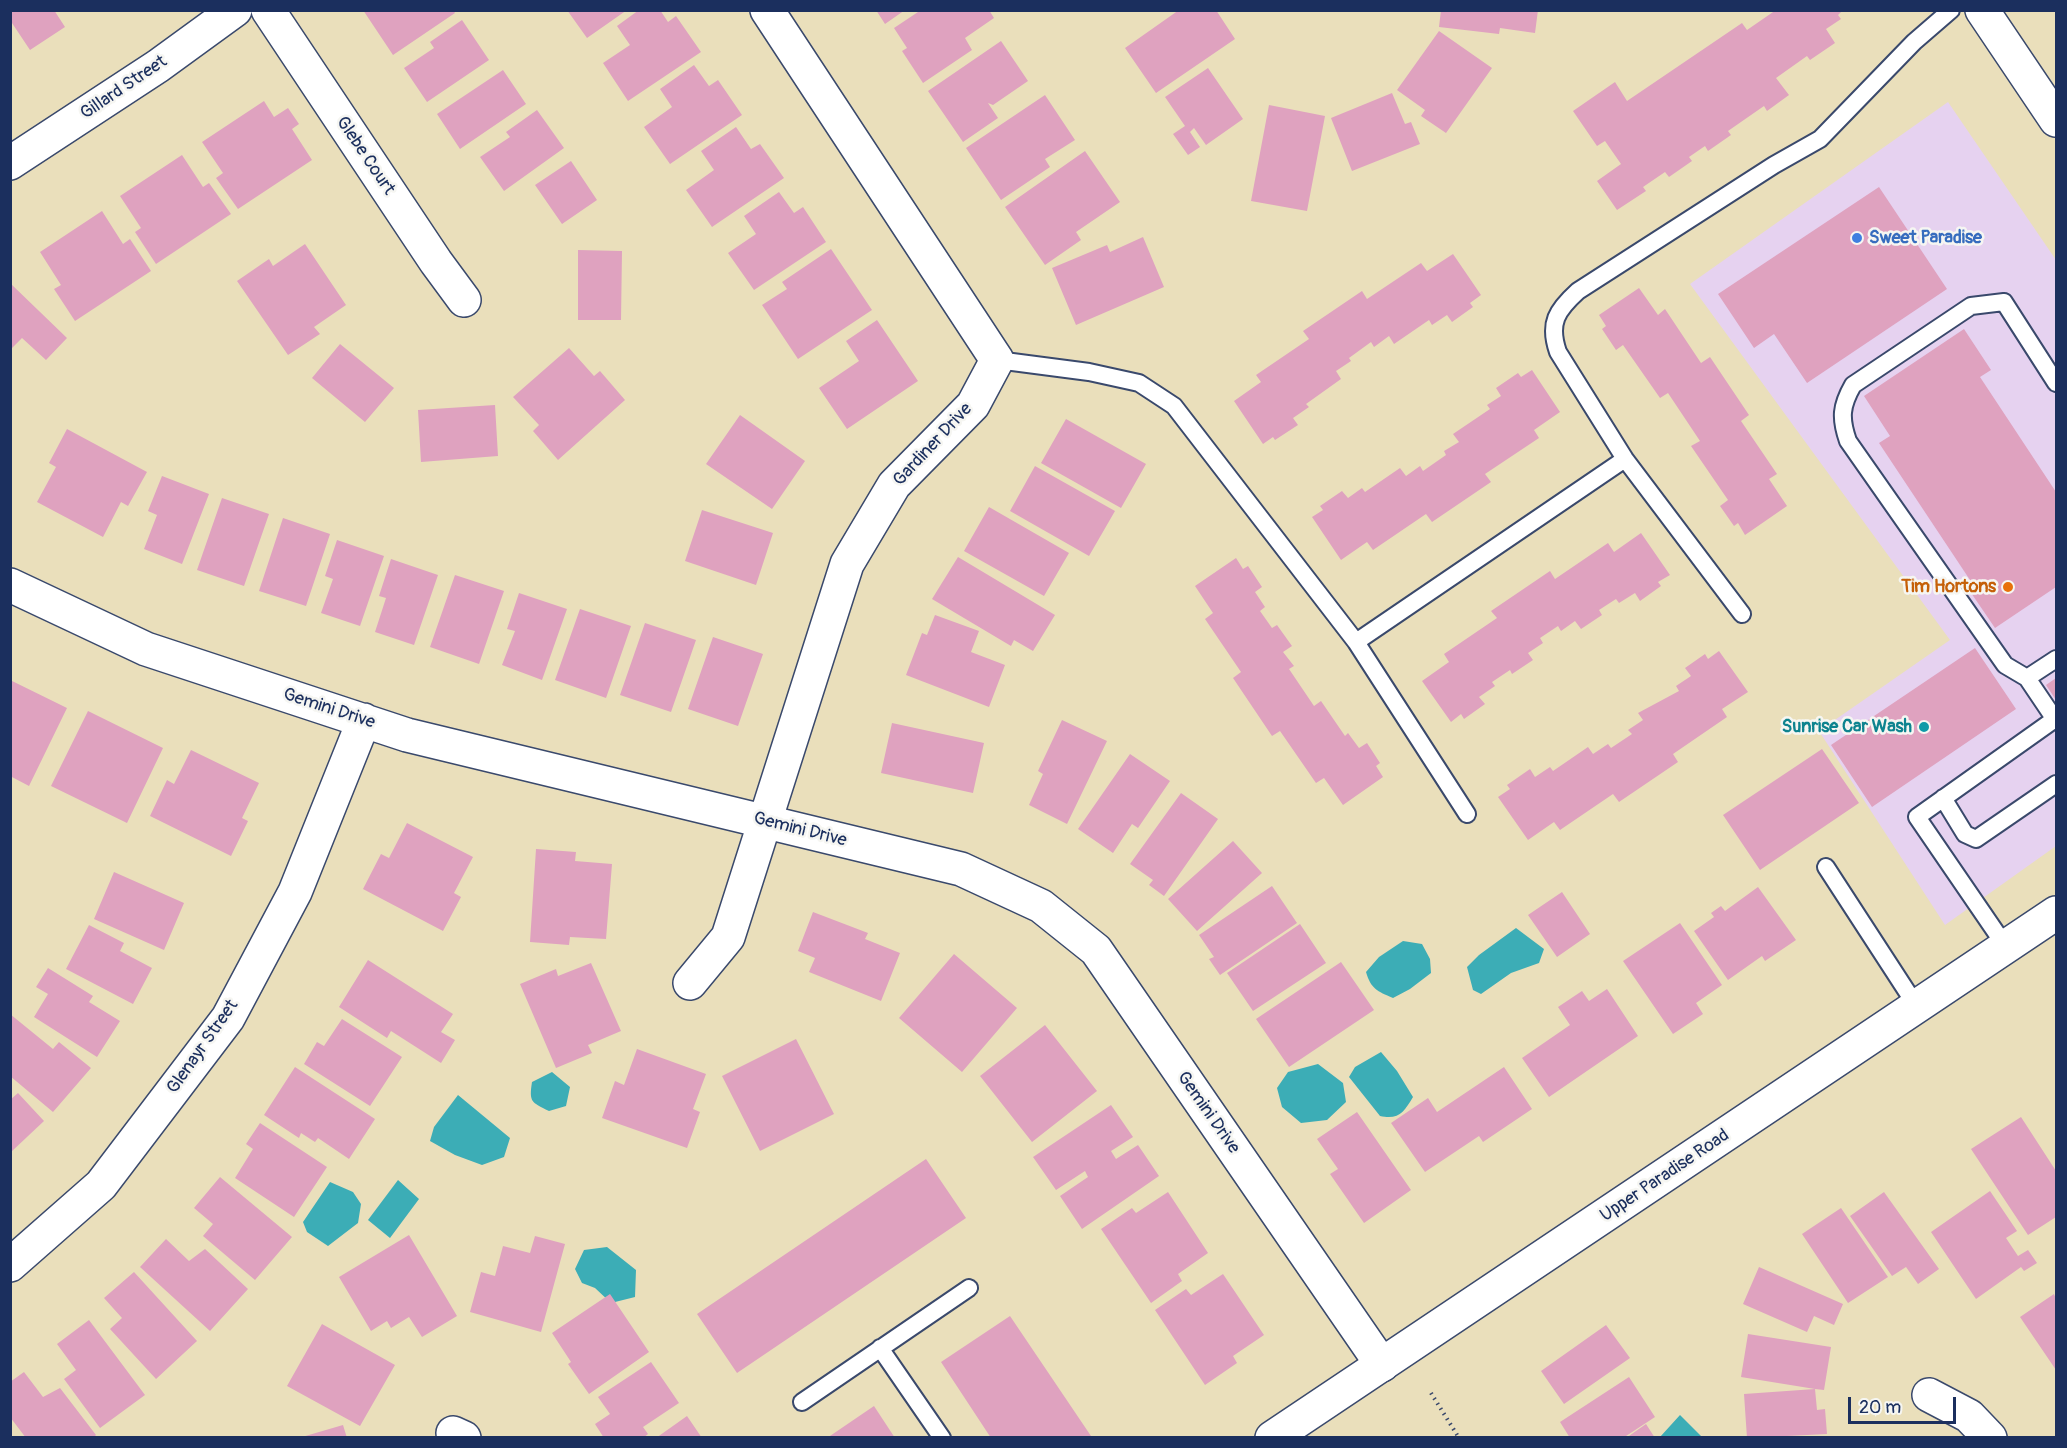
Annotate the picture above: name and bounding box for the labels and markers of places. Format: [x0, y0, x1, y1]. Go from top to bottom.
place label: Sweet Paradise [1869, 227, 1982, 249]
marker: Sweet Paradise [1850, 231, 1864, 245]
place label: Tim Hortons [1901, 576, 1996, 598]
marker: Tim Hortons [2001, 580, 2015, 594]
place label: Sunrise Car Wash [1782, 716, 1912, 738]
marker: Sunrise Car Wash [1917, 720, 1931, 734]

